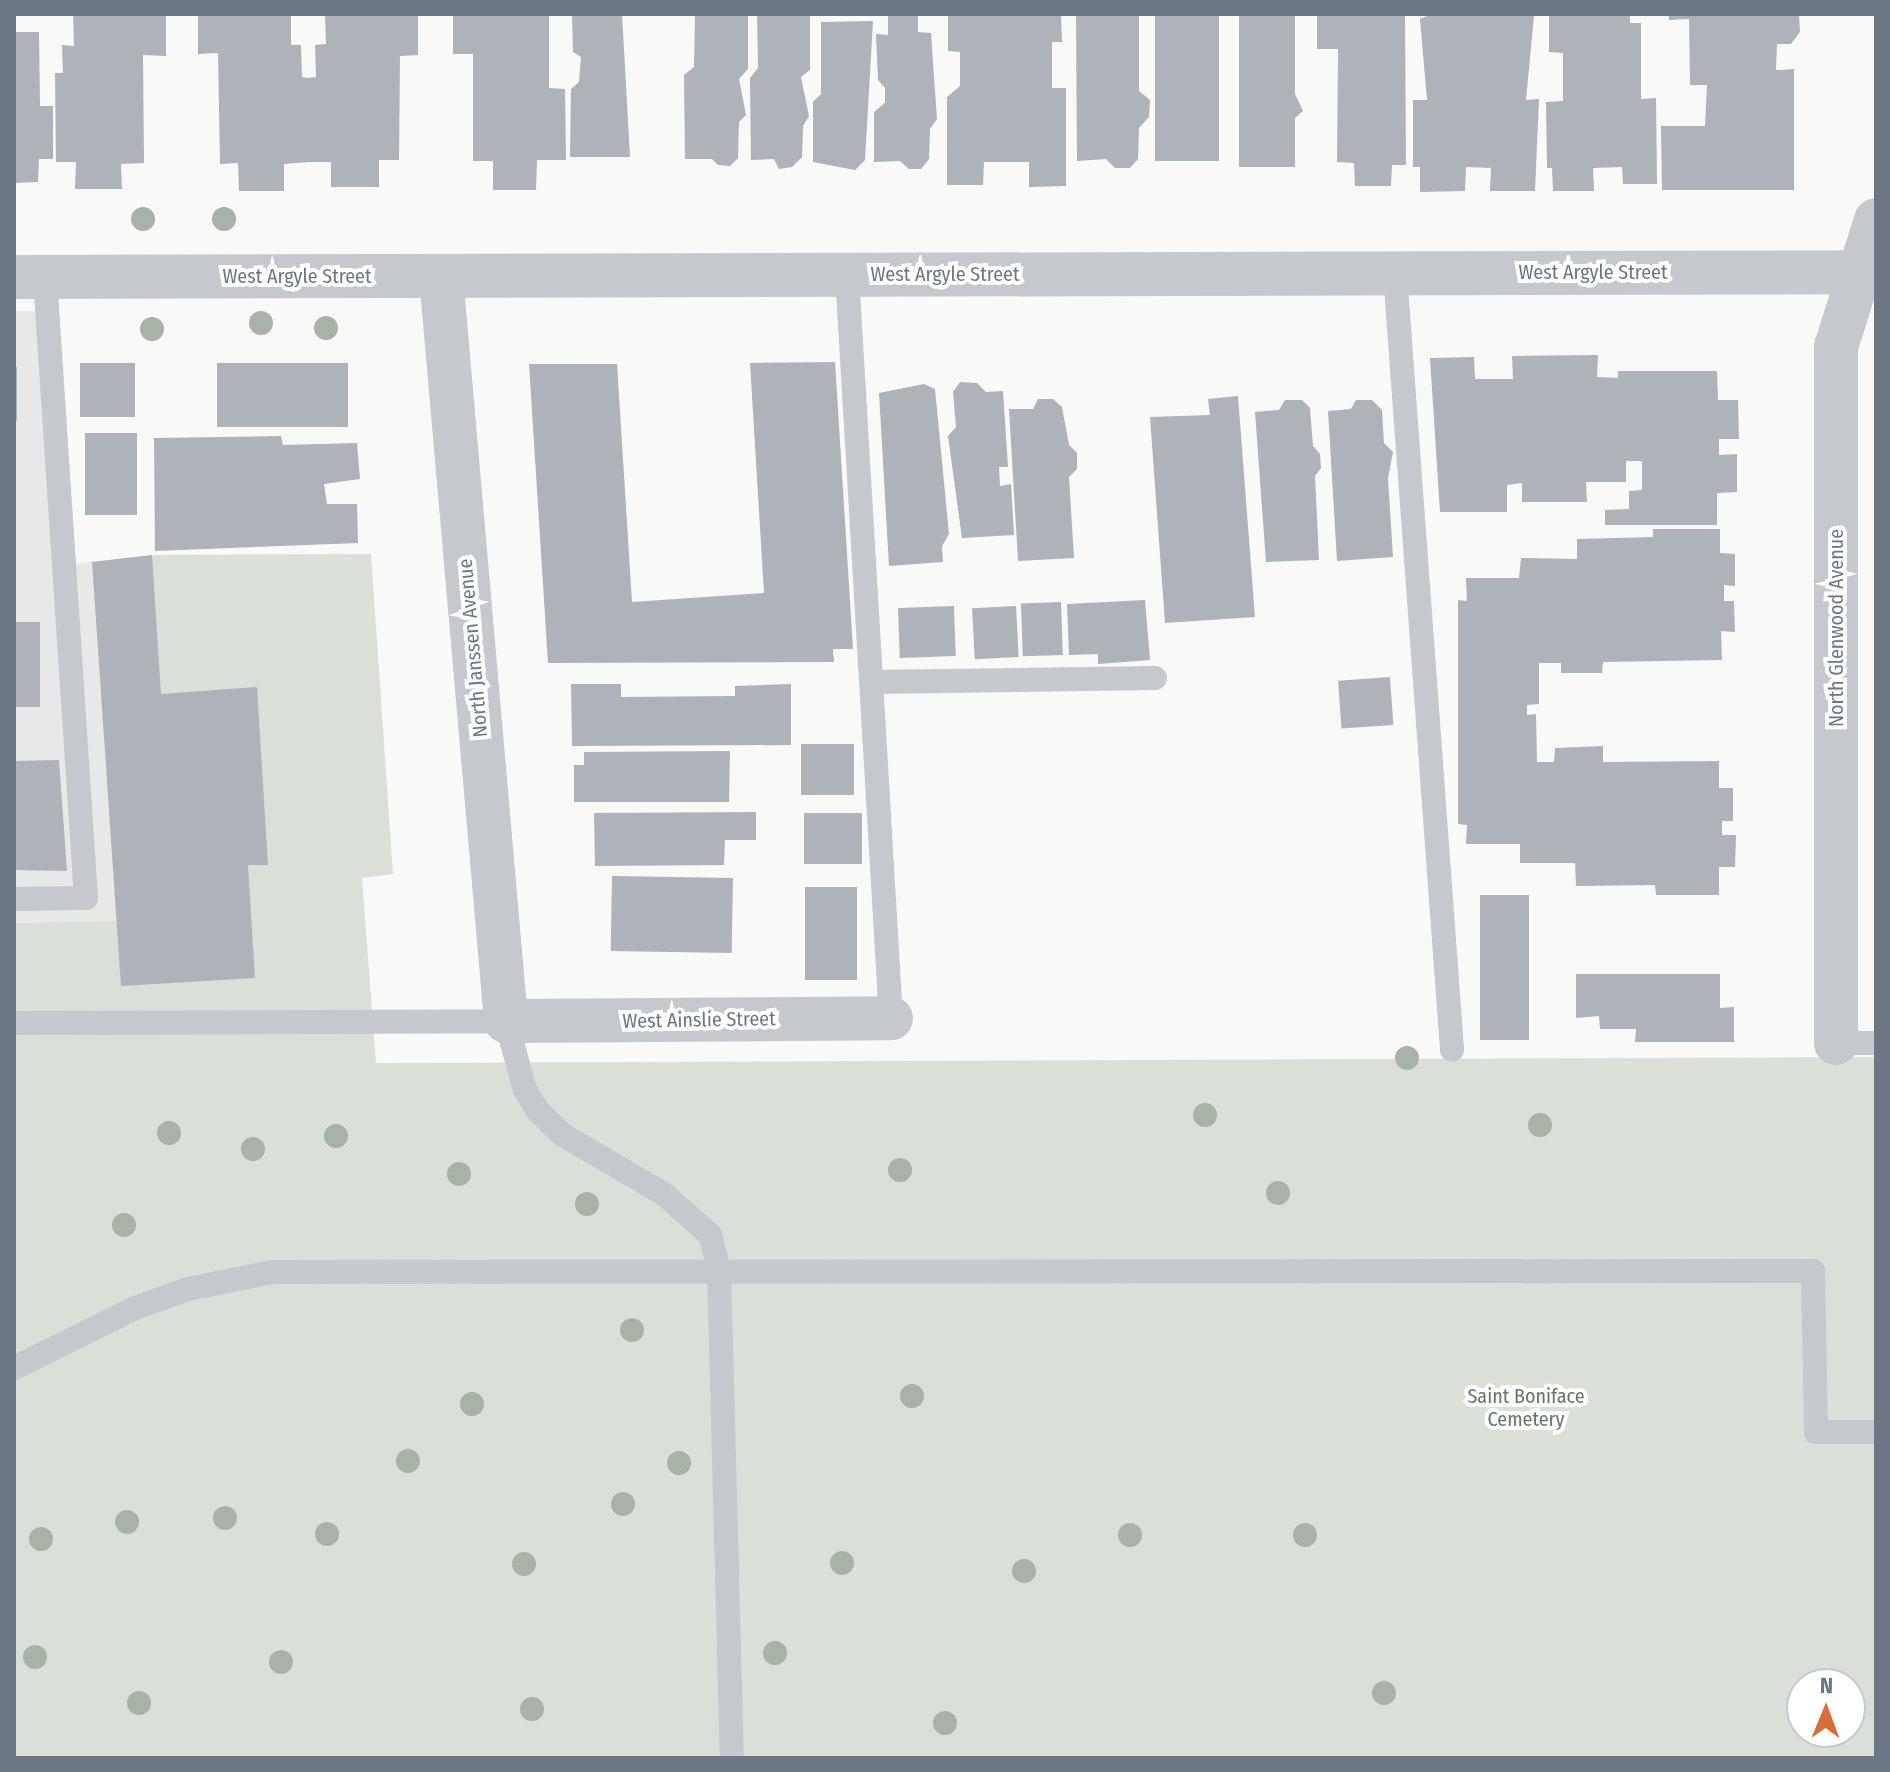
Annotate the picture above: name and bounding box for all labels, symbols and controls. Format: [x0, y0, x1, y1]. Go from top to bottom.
street label: West Argyle Street [1519, 260, 1667, 284]
street label: West Argyle Street [871, 262, 1019, 286]
street label: West Argyle Street [223, 264, 371, 288]
street label: North Glenwood Avenue [1824, 529, 1848, 727]
street label: North Janssen Avenue [453, 558, 493, 738]
street label: West Ainslie Street [622, 1007, 776, 1033]
park label: Saint Boniface Cemetery [1467, 1384, 1585, 1431]
north arrow [1786, 1668, 1866, 1748]
text: N [1820, 1672, 1833, 1699]

